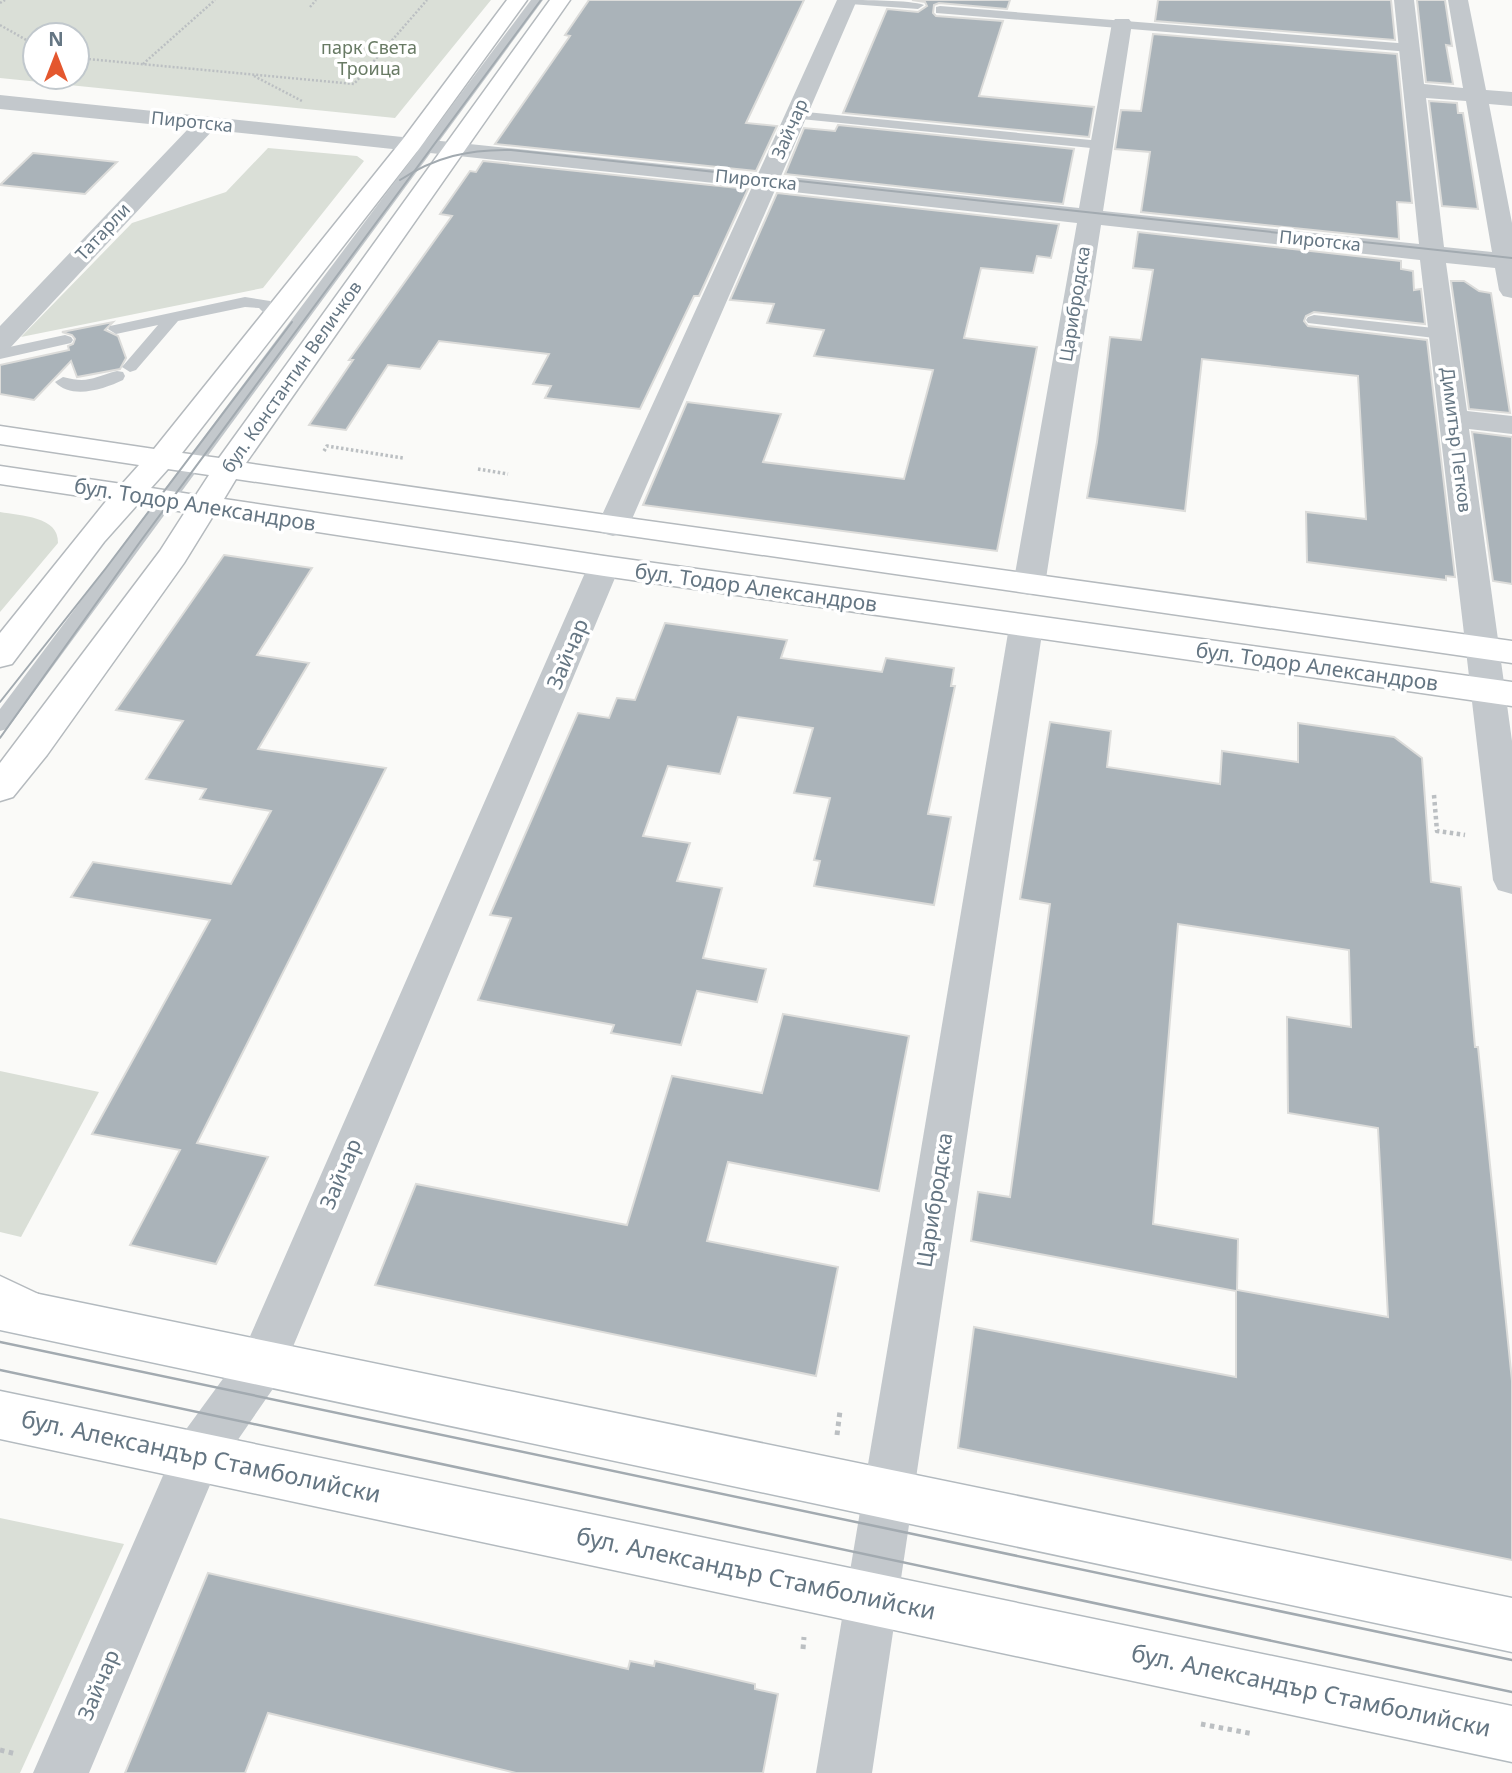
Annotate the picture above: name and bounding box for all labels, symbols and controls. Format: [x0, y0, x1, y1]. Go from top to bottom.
north arrow [21, 21, 91, 91]
text: N [48, 26, 64, 52]
park label: парк Света Троица [321, 35, 417, 80]
street label: Зайчар [765, 95, 813, 162]
street label: Пиротска [150, 105, 234, 137]
street label: Пиротска [714, 163, 798, 195]
street label: Татарли [70, 197, 135, 265]
street label: Пиротска [1278, 224, 1362, 256]
street label: Царибродска [1053, 244, 1095, 363]
street label: бул. Константин Величков [216, 276, 367, 477]
street label: Димитър Петков [1436, 366, 1478, 514]
street label: бул. Тодор Александров [72, 471, 318, 537]
street label: бул. Тодор Александров [633, 556, 879, 618]
street label: Зайчар [540, 614, 594, 693]
street label: бул. Тодор Александров [1194, 635, 1440, 697]
street label: Царибродска [910, 1130, 958, 1269]
street label: Зайчар [313, 1134, 367, 1213]
street label: бул. Александър Стамболийски [19, 1401, 384, 1510]
street label: бул. Александър Стамболийски [574, 1518, 939, 1627]
street label: бул. Александър Стамболийски [1129, 1635, 1494, 1744]
street label: Зайчар [71, 1645, 125, 1724]

